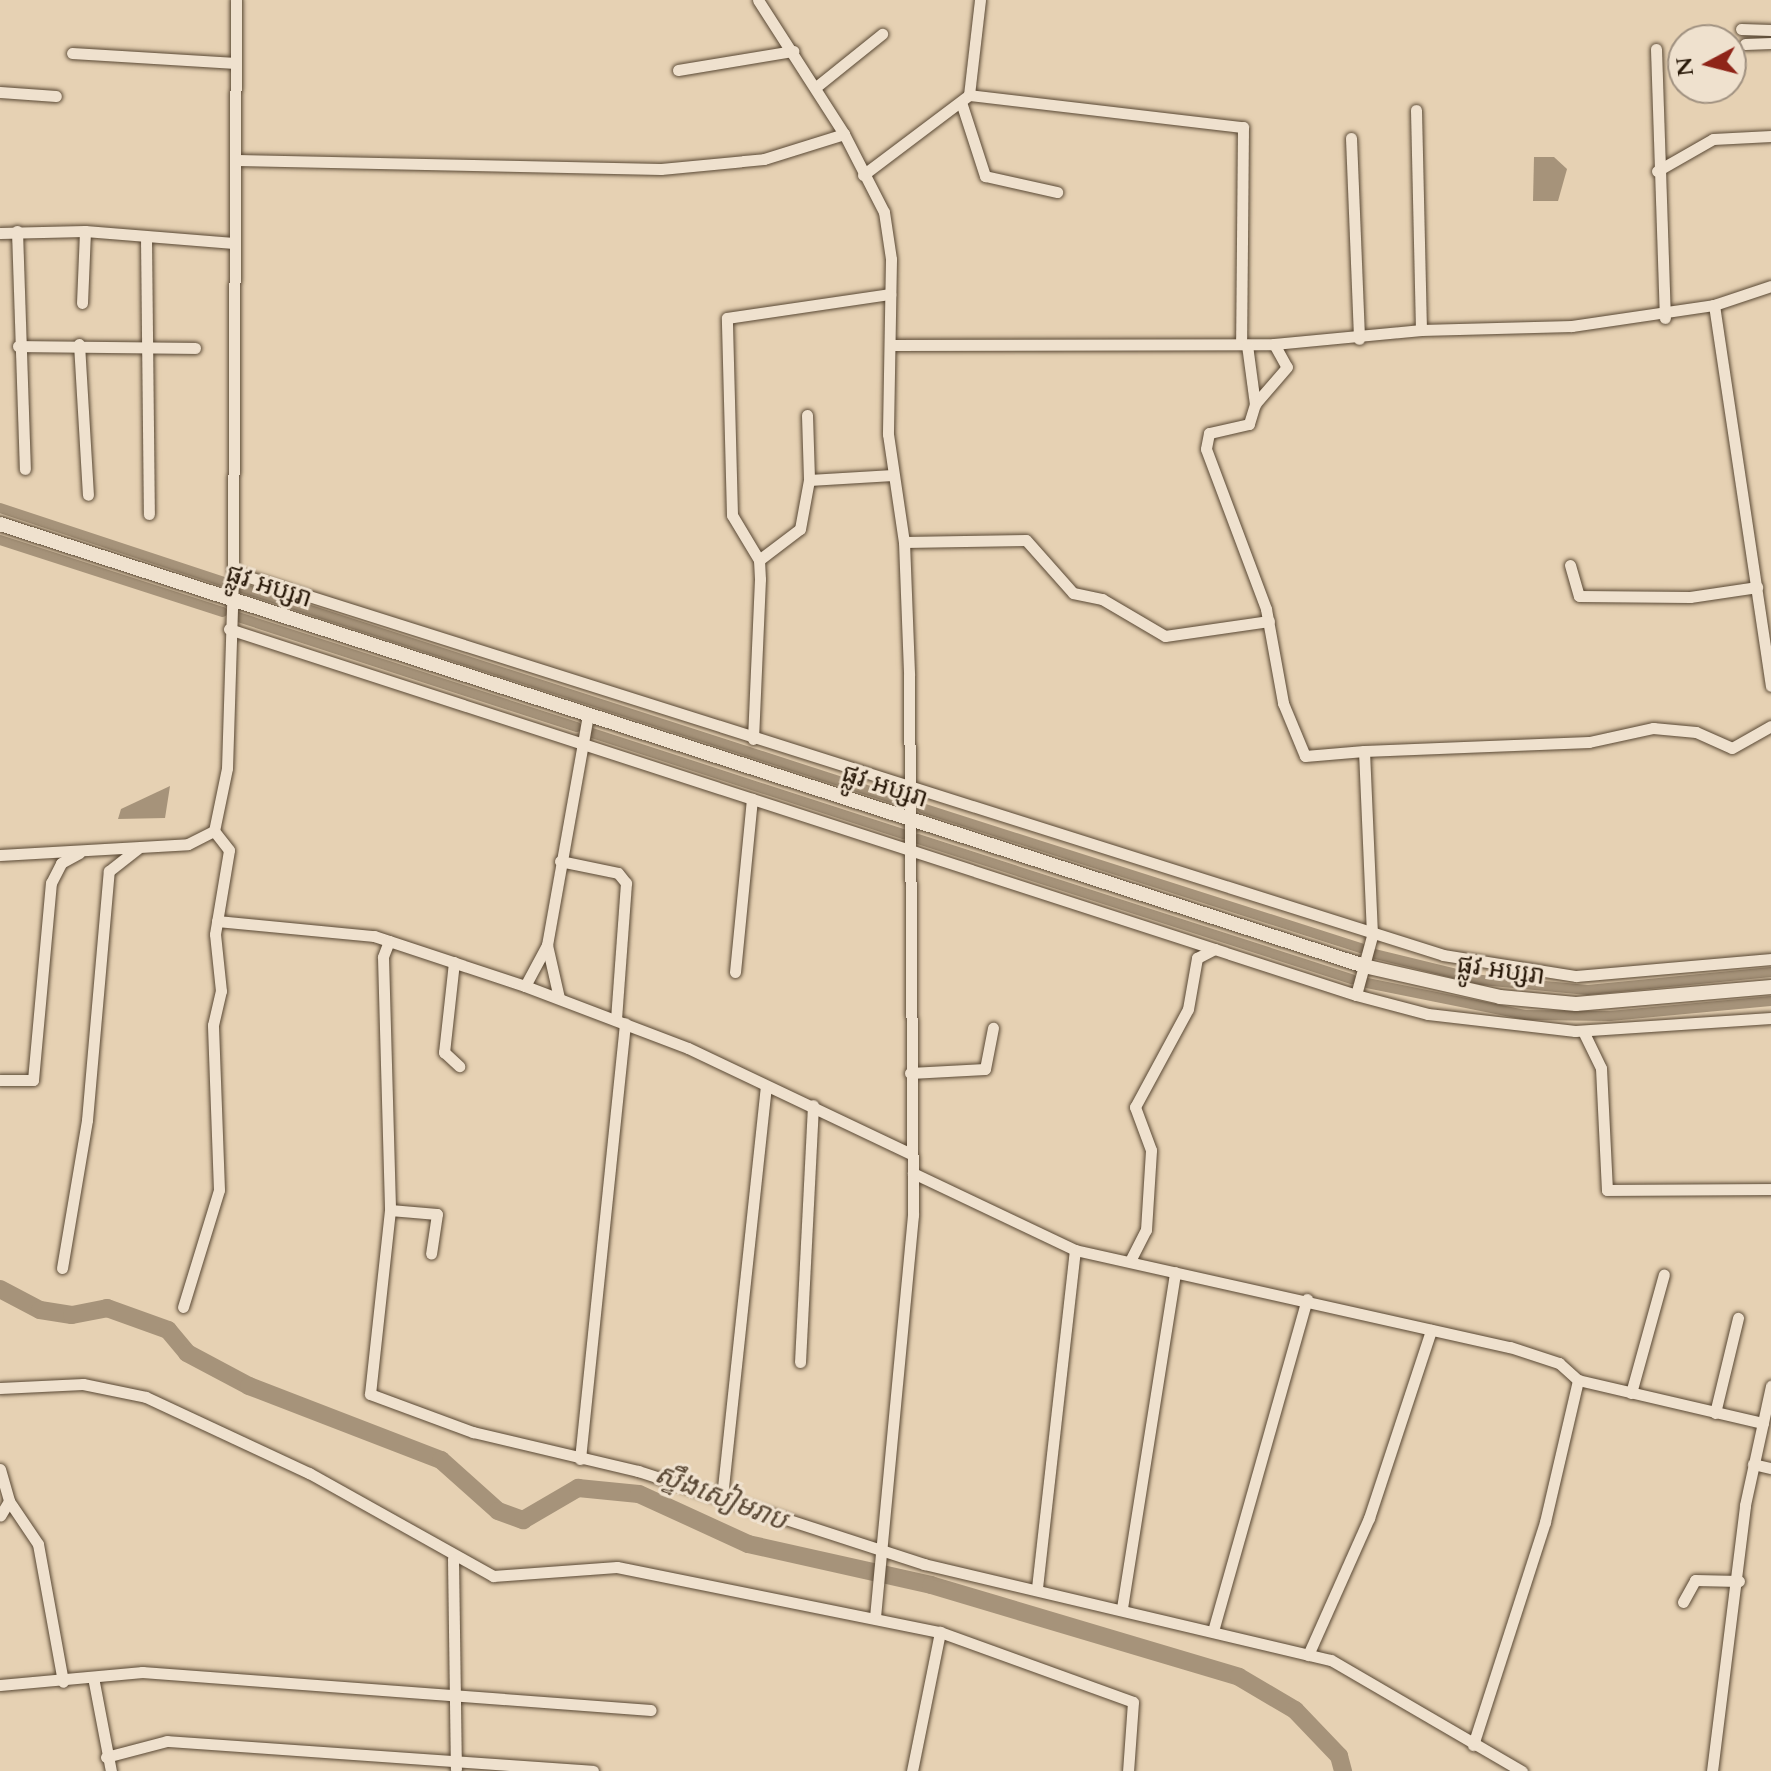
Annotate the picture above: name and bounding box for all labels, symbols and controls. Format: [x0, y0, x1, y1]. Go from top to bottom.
north arrow [1667, 24, 1747, 104]
text: N [1669, 55, 1701, 78]
street label: ផ្លូវ អប្សរា [222, 557, 316, 615]
street label: ផ្លូវ អប្សរា [838, 757, 932, 815]
street label: ផ្លូវ អប្សរា [1455, 948, 1547, 992]
water label: ស្ទឹងសៀមរាប [650, 1456, 792, 1538]

